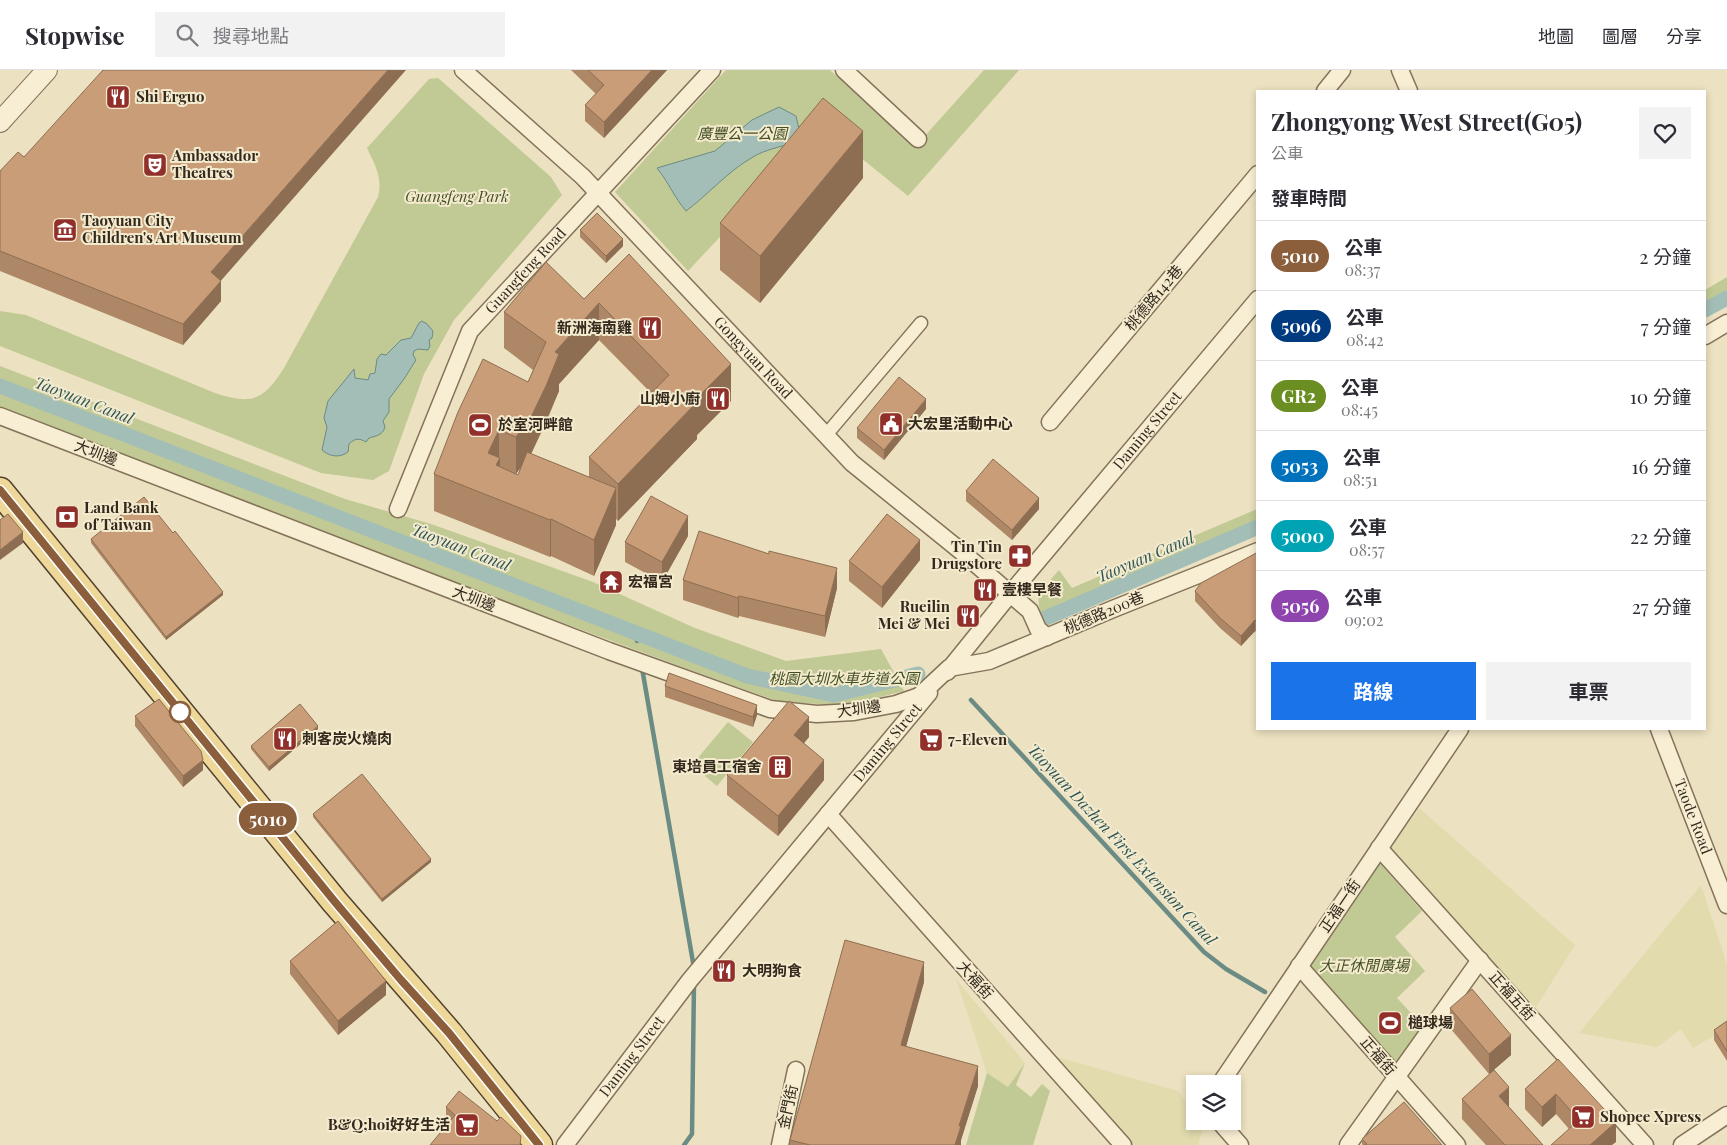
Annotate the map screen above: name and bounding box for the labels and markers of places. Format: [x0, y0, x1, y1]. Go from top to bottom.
restaurant icon: Shi Erguo [105, 84, 131, 110]
place label: Shi Erguo [136, 86, 204, 106]
place label: Ambassador Theatres [171, 145, 258, 182]
theatre icon: Ambassador Theatres [142, 152, 168, 178]
place label: Taoyuan City Children's Art Museum [82, 210, 242, 247]
museum icon: Taoyuan City Children's Art Museum [52, 217, 78, 243]
restaurant icon: 新洲海南雞 [637, 315, 663, 341]
place label: 新洲海南雞 [557, 317, 632, 337]
restaurant icon: 山姆小廚 [705, 386, 731, 412]
place label: 山姆小廚 [640, 388, 700, 408]
public building icon: 大宏里活動中心 [878, 411, 904, 437]
sports icon: 於室河畔館 [467, 412, 493, 438]
place label: 大宏里活動中心 [908, 413, 1013, 433]
place label: 於室河畔館 [498, 414, 573, 434]
place label: Land Bank of Taiwan [84, 497, 159, 534]
bank icon: Land Bank of Taiwan [54, 504, 80, 530]
place label: Tin Tin Drugstore [931, 536, 1003, 573]
pharmacy icon: Tin Tin Drugstore [1007, 543, 1033, 569]
temple icon: 宏福宮 [598, 569, 624, 595]
place label: 宏福宮 [628, 571, 673, 591]
restaurant icon: 壹樓早餐 [972, 577, 998, 603]
place label: 壹樓早餐 [1002, 579, 1062, 599]
place label: Rueilin Mei & Mei [878, 596, 951, 633]
restaurant icon: Rueilin Mei & Mei [955, 603, 981, 629]
unlabelled marker [169, 701, 191, 723]
restaurant icon: 刺客炭火燒肉 [272, 726, 298, 752]
supermarket icon: 7-Eleven [918, 727, 944, 753]
place label: 刺客炭火燒肉 [302, 728, 392, 748]
place label: 7-Eleven [948, 729, 1008, 749]
building icon: 東培員工宿舍 [767, 754, 793, 780]
place label: 東培員工宿舍 [672, 756, 762, 776]
restaurant icon: 大明狗食 [711, 958, 737, 984]
place label: 大明狗食 [742, 960, 802, 980]
sports icon: 槌球場 [1377, 1010, 1403, 1036]
place label: 槌球場 [1408, 1012, 1453, 1032]
supermarket icon: Shopee Xpress [1570, 1104, 1596, 1130]
place label: Shopee Xpress [1600, 1106, 1701, 1126]
supermarket icon: B&Q;hoi好好生活 [454, 1112, 480, 1138]
place label: B&Q;hoi好好生活 [328, 1114, 450, 1134]

